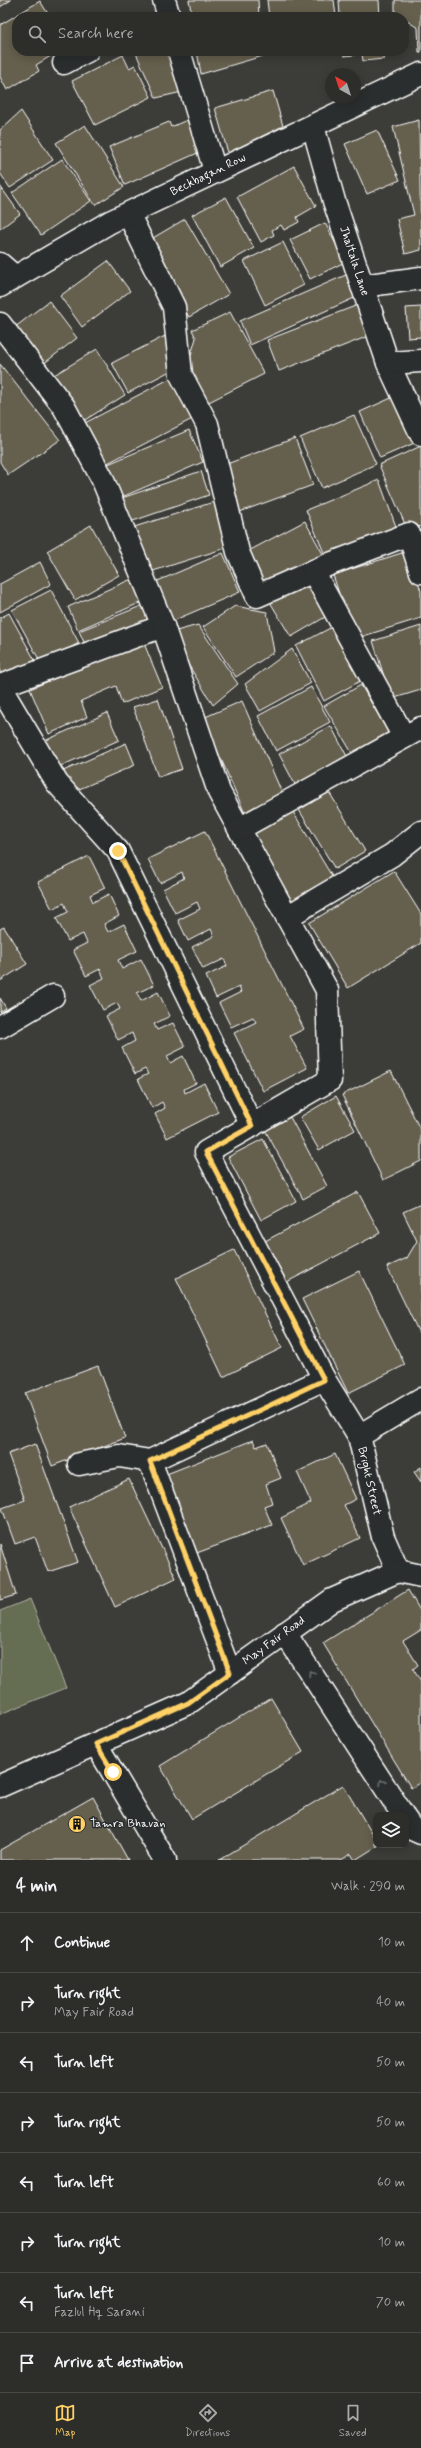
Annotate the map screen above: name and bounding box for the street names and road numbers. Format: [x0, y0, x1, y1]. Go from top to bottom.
street label: Beckbagan Row [168, 150, 249, 201]
street label: Jhaltala Lane [335, 224, 373, 298]
street label: Bright Street [353, 1445, 385, 1517]
street label: May Fair Road [239, 1613, 309, 1669]

